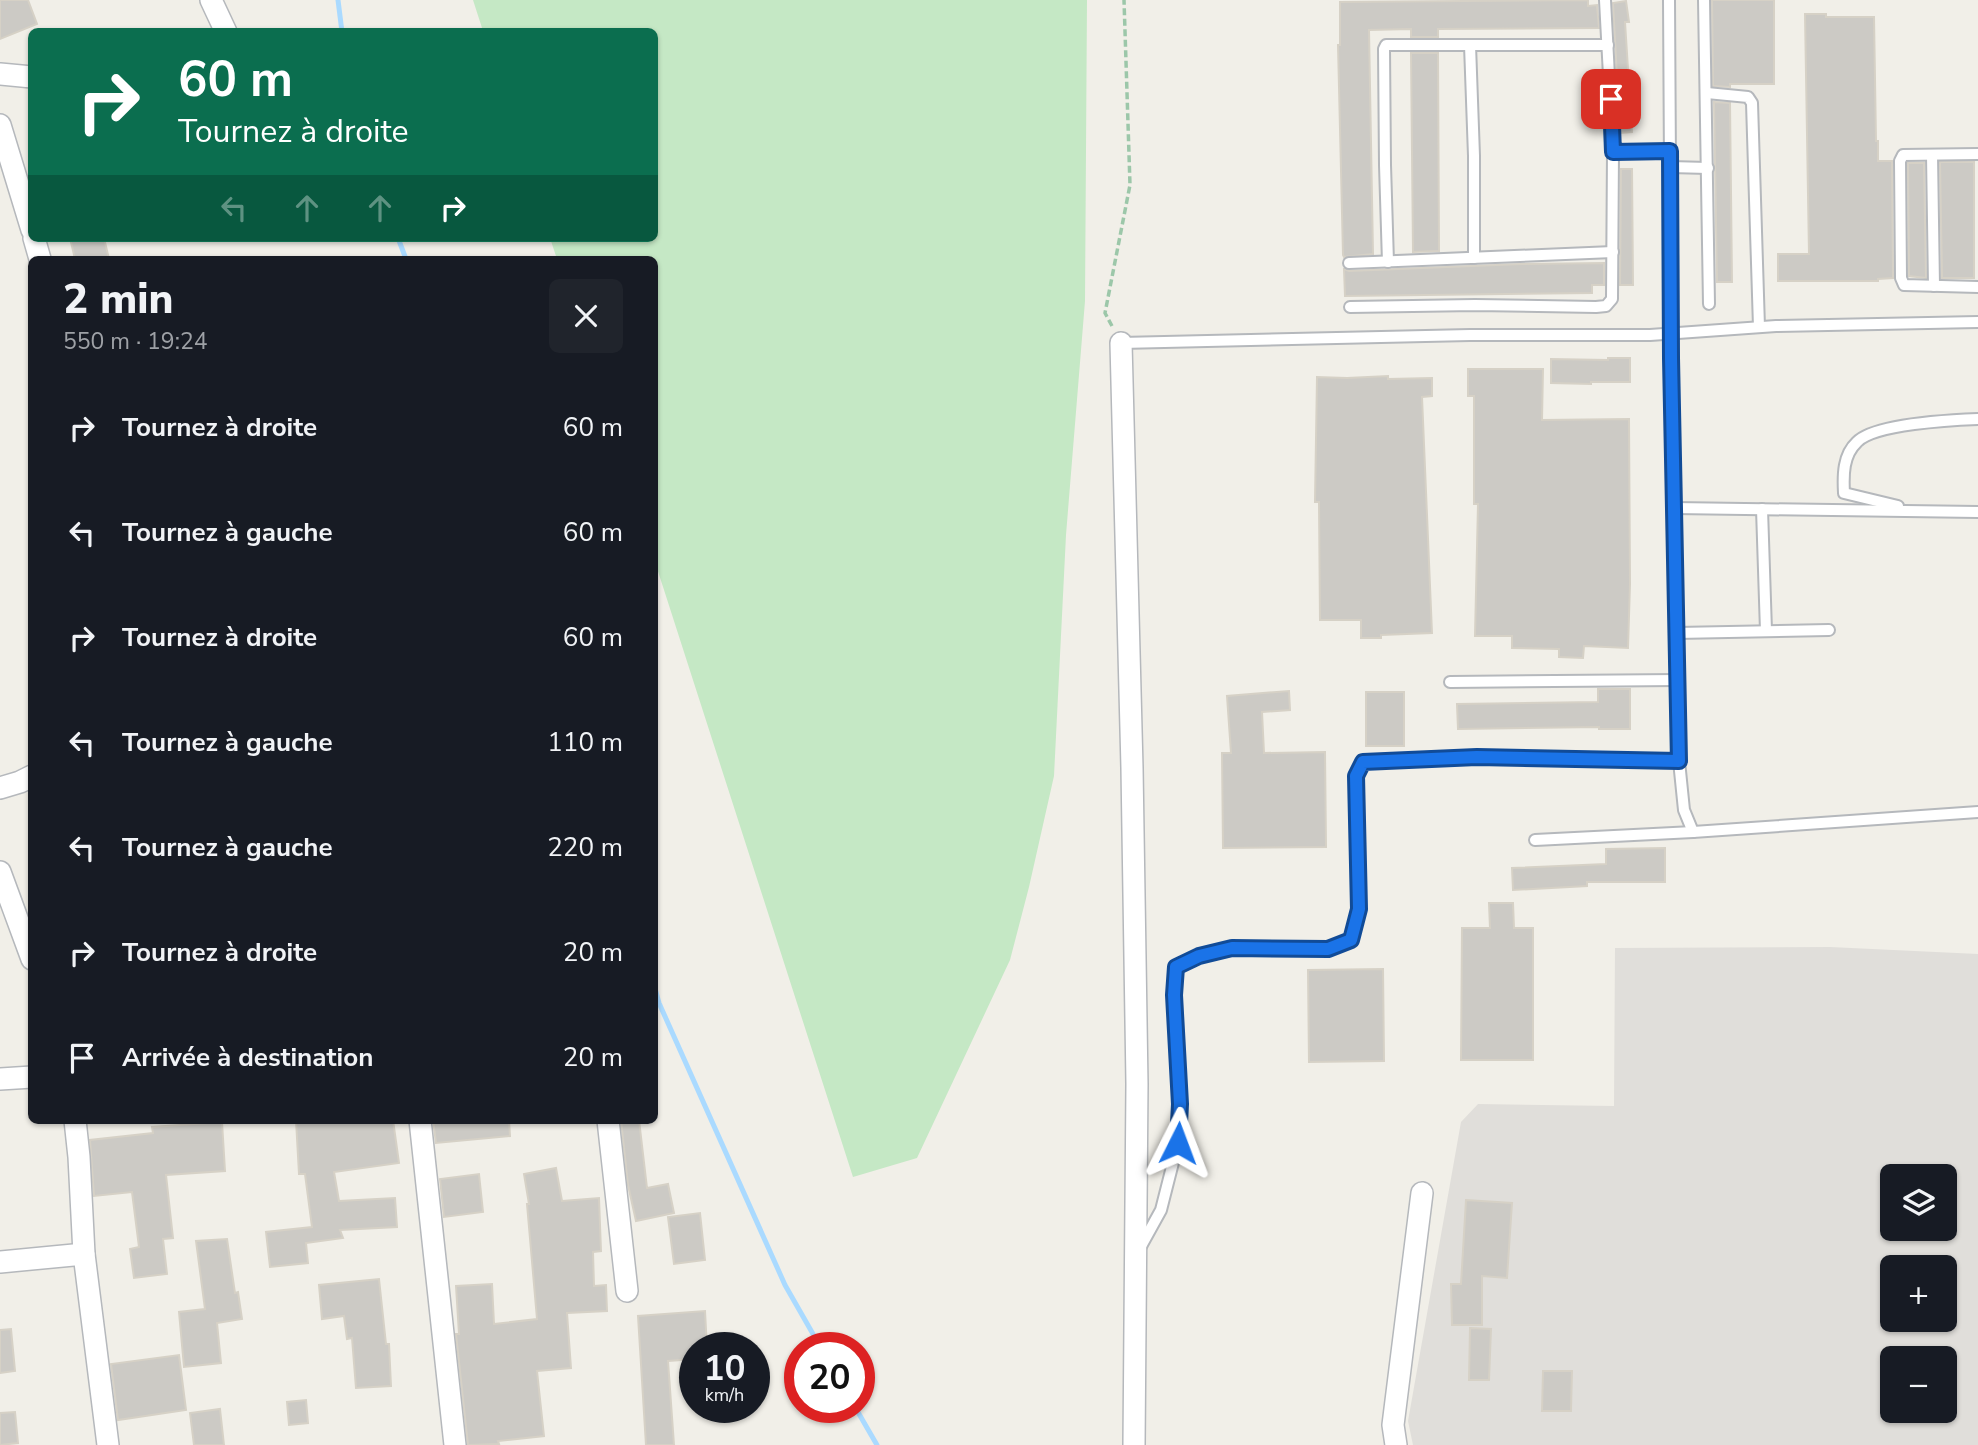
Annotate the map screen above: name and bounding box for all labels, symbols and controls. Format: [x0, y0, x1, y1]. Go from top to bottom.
text: 60 m [178, 46, 293, 113]
icon: right [63, 56, 154, 147]
pin [1581, 69, 1641, 129]
icon: arrive [1592, 80, 1630, 118]
text: Tournez à droite [178, 110, 409, 153]
icon: left [215, 189, 253, 227]
icon: ahead [288, 189, 326, 227]
icon: ahead [361, 189, 399, 227]
icon: right [434, 189, 472, 227]
text: 2 min [63, 271, 173, 328]
button: close [549, 279, 623, 353]
text: 550 m · 19:24 [63, 326, 208, 357]
icon: right [63, 409, 101, 447]
text: Tournez à droite [122, 410, 317, 445]
text: 60 m [563, 410, 623, 445]
icon: left [63, 514, 101, 552]
text: Tournez à gauche [122, 515, 333, 550]
text: 60 m [563, 515, 623, 550]
icon: right [63, 619, 101, 657]
text: Tournez à droite [122, 620, 317, 655]
text: 60 m [563, 620, 623, 655]
icon: left [63, 724, 101, 762]
text: Tournez à gauche [122, 725, 333, 760]
text: 110 m [547, 725, 623, 760]
icon: left [63, 829, 101, 867]
text: Tournez à gauche [122, 830, 333, 865]
text: 220 m [547, 830, 623, 865]
icon: right [63, 934, 101, 972]
text: Tournez à droite [122, 935, 317, 970]
text: 20 m [563, 935, 623, 970]
icon: arrive [63, 1039, 101, 1077]
text: Arrivée à destination [122, 1040, 373, 1075]
text: 20 m [563, 1040, 623, 1075]
position arrow [1141, 1106, 1215, 1180]
map controls [1880, 1164, 1957, 1423]
button: layers [1880, 1164, 1957, 1241]
button: + [1880, 1255, 1957, 1332]
speed limit sign: 20 [784, 1332, 875, 1423]
text: 10 [703, 1345, 746, 1392]
button: − [1880, 1346, 1957, 1423]
text: km/h [705, 1383, 744, 1407]

